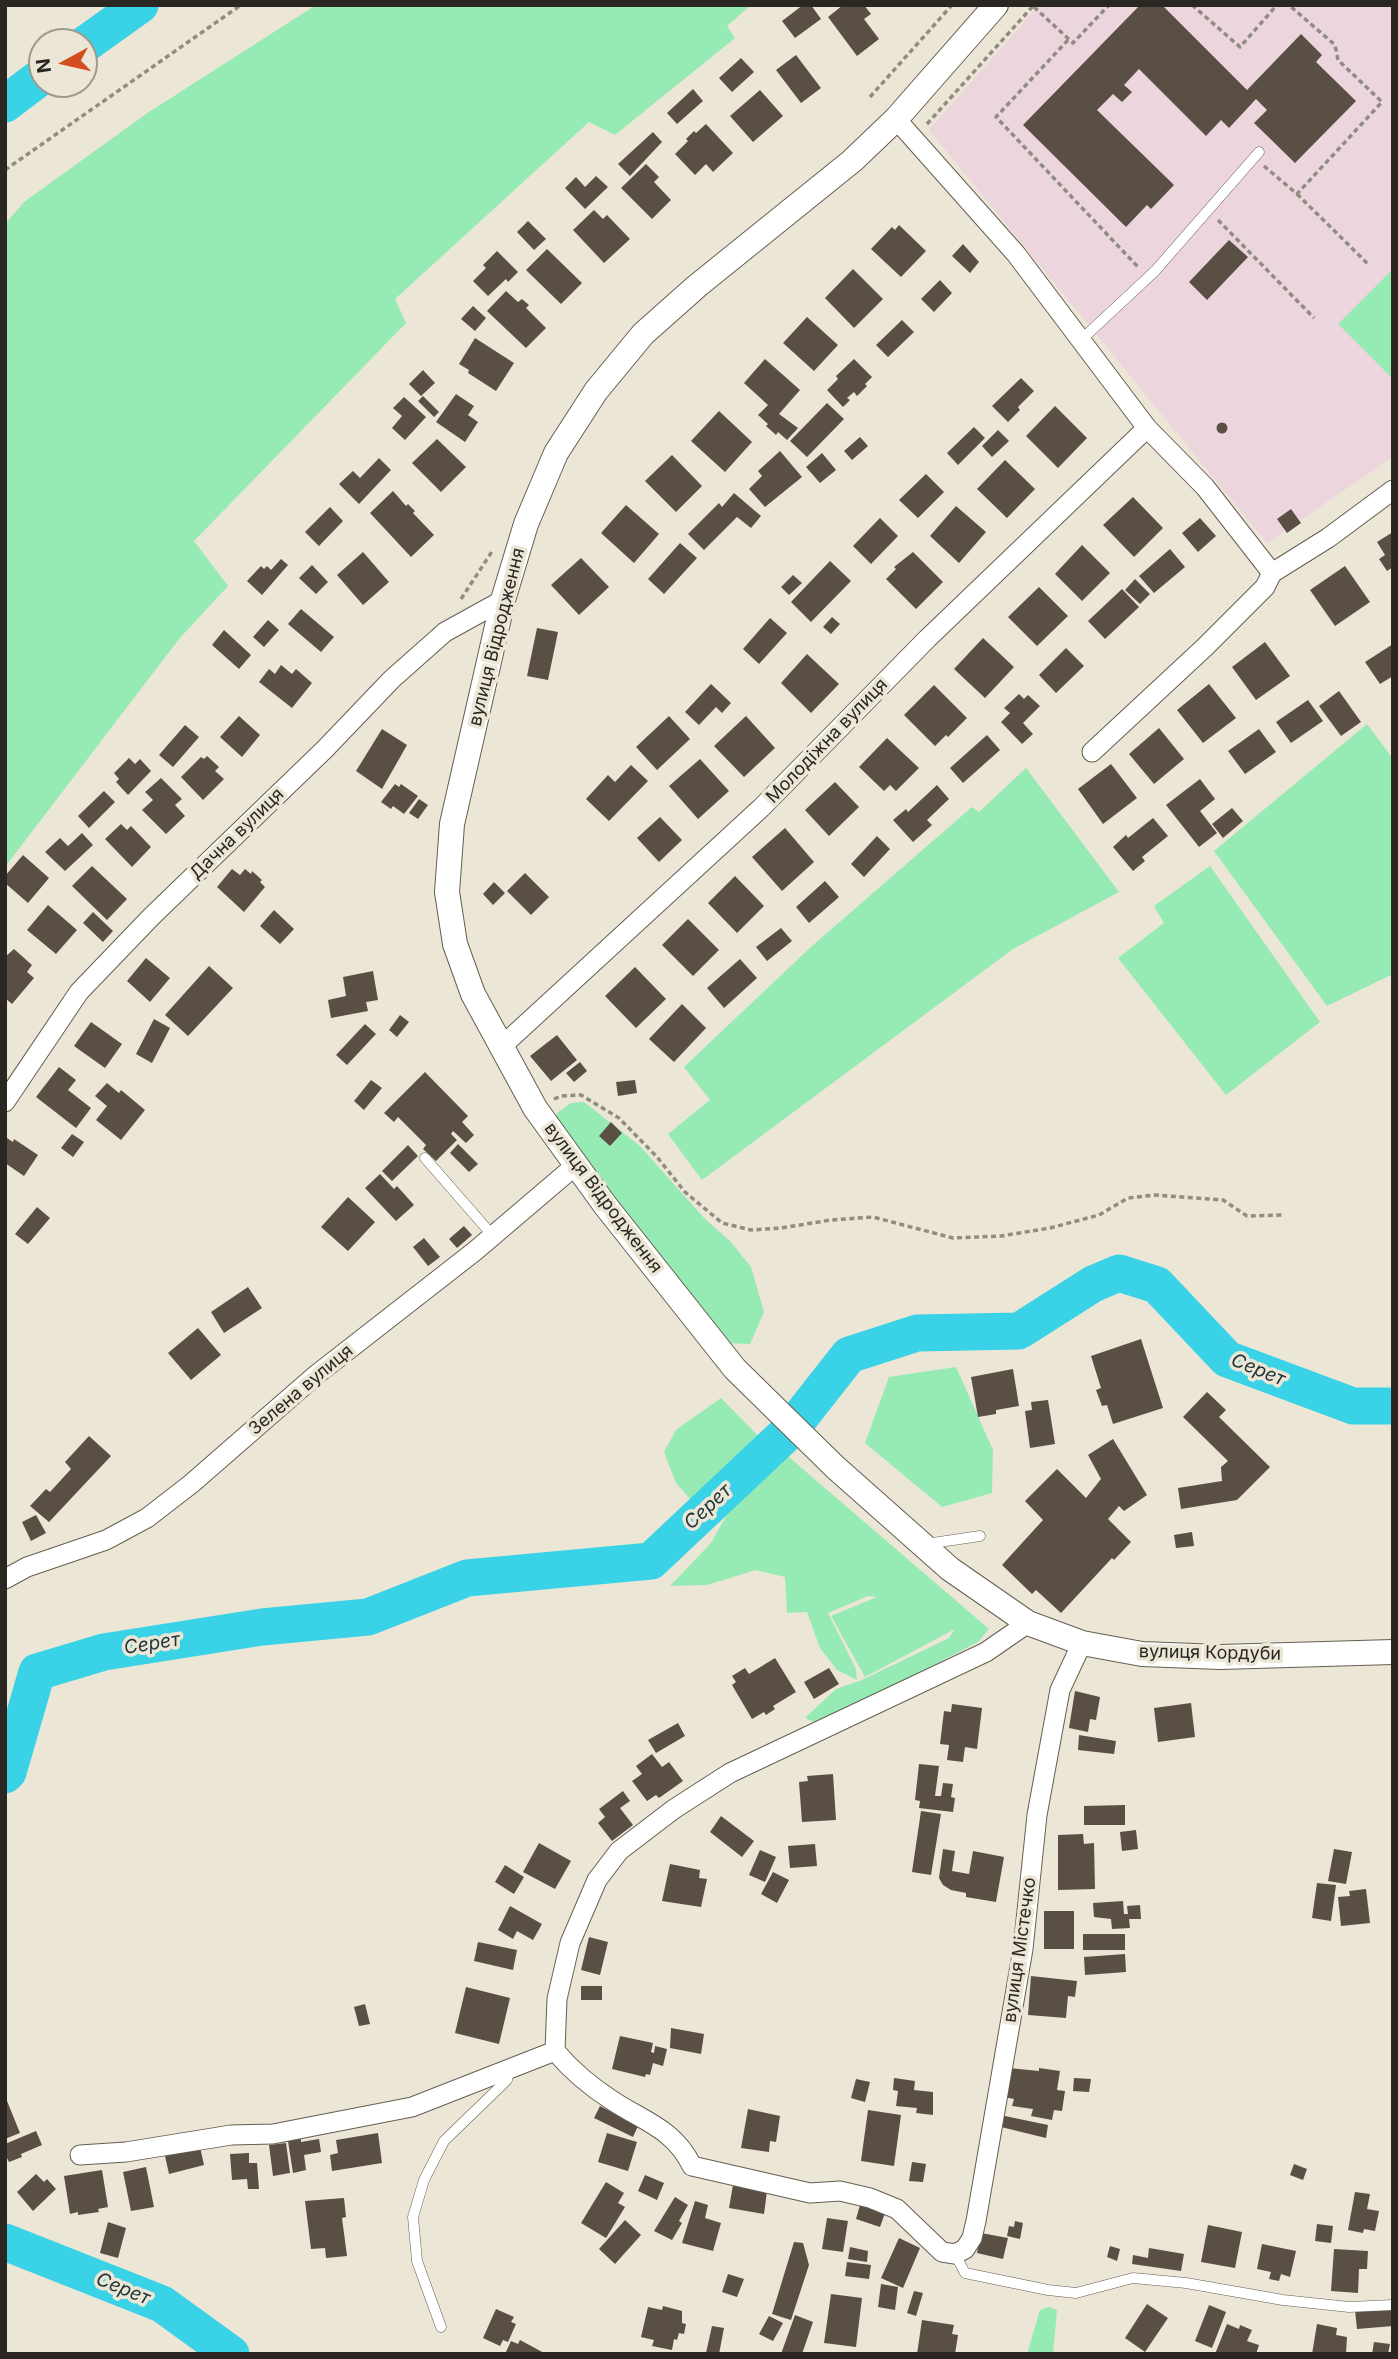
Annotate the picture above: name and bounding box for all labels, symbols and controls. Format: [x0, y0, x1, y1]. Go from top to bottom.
north arrow [28, 28, 98, 98]
text: N [31, 57, 56, 74]
street label: вулиця Відродження [464, 546, 530, 728]
street label: Молодіжна вулиця [762, 674, 892, 808]
street label: Дачна вулиця [186, 784, 288, 884]
street label: вулиця Відродження [539, 1119, 667, 1277]
street label: Зелена вулиця [244, 1340, 358, 1440]
water label: Серет [1228, 1349, 1288, 1391]
water label: Серет [680, 1479, 736, 1535]
water label: Серет [122, 1628, 182, 1660]
street label: вулиця Кордуби [1139, 1641, 1281, 1665]
street label: вулиця Містечко [999, 1876, 1041, 2024]
water label: Серет [93, 2268, 153, 2310]

